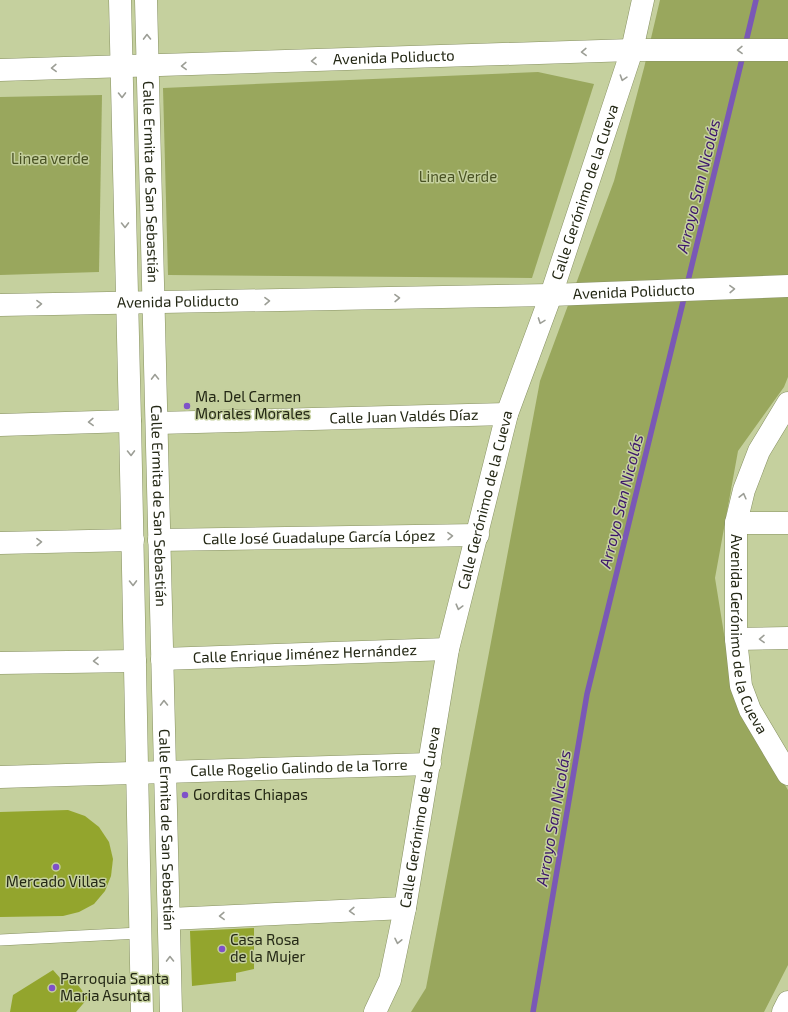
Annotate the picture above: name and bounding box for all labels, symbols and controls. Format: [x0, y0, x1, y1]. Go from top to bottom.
one-way arrow [142, 34, 151, 40]
street label: Avenida Poliducto [333, 46, 455, 67]
one-way arrow [737, 46, 743, 54]
one-way arrow [581, 47, 587, 56]
one-way arrow [311, 57, 317, 65]
one-way arrow [181, 61, 187, 70]
one-way arrow [51, 64, 57, 73]
one-way arrow [619, 75, 628, 82]
street label: Calle Ermita de San Sebastián [140, 81, 163, 283]
one-way arrow [118, 92, 126, 98]
street label: Calle Gerónimo de la Cueva [547, 102, 621, 282]
water label: Arroyo San Nicolás [671, 117, 724, 256]
park label: Linea verde [11, 149, 89, 167]
park label: Linea Verde [419, 167, 497, 185]
one-way arrow [121, 222, 129, 228]
street label: Avenida Poliducto [573, 280, 695, 302]
one-way arrow [729, 284, 735, 293]
street label: Avenida Poliducto [117, 291, 239, 311]
one-way arrow [394, 294, 400, 302]
one-way arrow [264, 297, 270, 305]
one-way arrow [36, 300, 42, 308]
one-way arrow [538, 317, 546, 324]
one-way arrow [151, 374, 160, 380]
place label: Ma. Del Carmen Morales Morales [195, 387, 310, 422]
marker: Ma. Del Carmen Morales Morales [182, 401, 192, 411]
street label: Calle Ermita de San Sebastián [148, 405, 171, 607]
street label: Calle Juan Valdés Díaz [329, 405, 479, 427]
street label: Calle Gerónimo de la Cueva [453, 408, 516, 591]
one-way arrow [88, 418, 94, 426]
water label: Arroyo San Nicolás [594, 432, 647, 571]
one-way arrow [127, 450, 135, 456]
one-way arrow [738, 493, 746, 499]
street label: Calle José Guadalupe García López [203, 526, 435, 547]
one-way arrow [447, 532, 453, 540]
street label: Avenida Gerónimo de la Cueva [728, 534, 772, 737]
one-way arrow [36, 538, 42, 546]
one-way arrow [129, 580, 138, 586]
one-way arrow [456, 604, 464, 610]
one-way arrow [759, 635, 765, 643]
street label: Calle Enrique Jiménez Hernández [193, 640, 417, 666]
one-way arrow [93, 657, 99, 665]
one-way arrow [159, 700, 168, 706]
street label: Calle Gerónimo de la Cueva [395, 725, 443, 909]
street label: Calle Ermita de San Sebastián [156, 729, 179, 931]
water label: Arroyo San Nicolás [531, 749, 575, 888]
street label: Calle Rogelio Galindo de la Torre [190, 755, 408, 779]
place label: Gorditas Chiapas [193, 785, 308, 803]
marker: Gorditas Chiapas [180, 790, 190, 800]
marker: Mercado Villas [51, 862, 61, 872]
place label: Mercado Villas [6, 872, 106, 890]
one-way arrow [349, 906, 355, 915]
one-way arrow [219, 912, 225, 921]
place label: Casa Rosa de la Mujer [230, 930, 306, 966]
one-way arrow [394, 938, 402, 944]
marker: Casa Rosa de la Mujer [217, 944, 227, 954]
one-way arrow [166, 956, 174, 962]
place label: Parroquia Santa Maria Asunta [60, 969, 169, 1004]
marker: Parroquia Santa Maria Asunta [47, 983, 57, 993]

